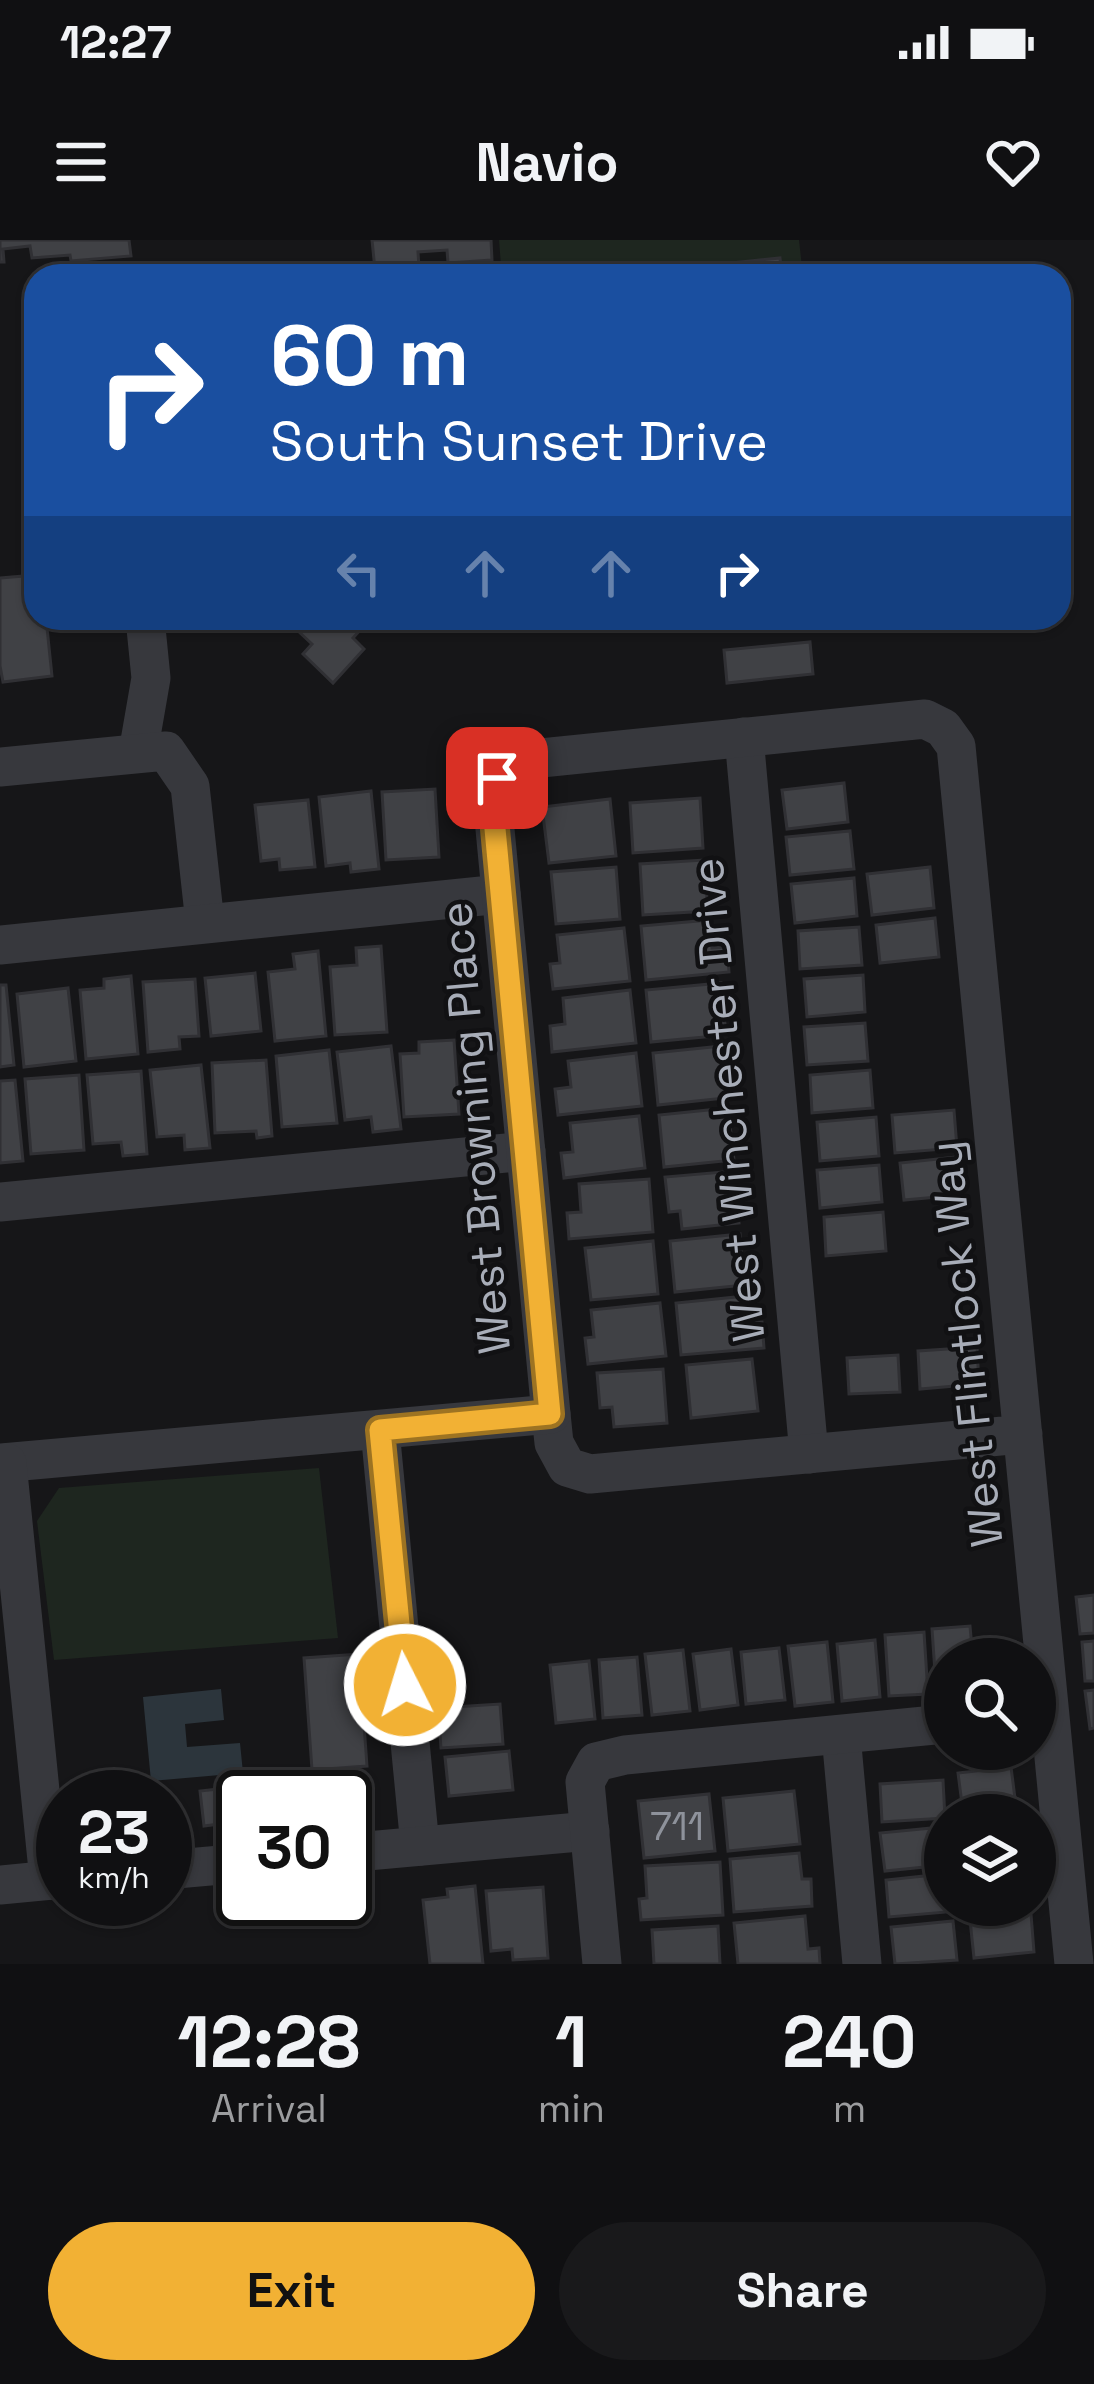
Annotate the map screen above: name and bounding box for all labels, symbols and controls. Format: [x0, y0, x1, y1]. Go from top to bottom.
text: 12:27 [60, 14, 172, 71]
text: Navio [476, 128, 618, 197]
icon: menu [48, 129, 114, 195]
icon: heart [980, 129, 1046, 195]
text: 60 m [270, 302, 469, 410]
icon: right [72, 312, 228, 468]
text: South Sunset Drive [270, 407, 768, 476]
icon: left [326, 540, 392, 606]
icon: ahead [452, 540, 518, 606]
icon: ahead [578, 540, 644, 606]
icon: right [704, 540, 770, 606]
pin [446, 727, 548, 829]
icon: arrive [464, 745, 530, 811]
street label: West Winchester Drive [678, 856, 778, 1344]
street label: West Browning Place [427, 900, 523, 1356]
street label: West Flintlock Way [916, 1138, 1016, 1550]
position arrow [342, 1622, 468, 1748]
map controls [924, 1638, 1056, 1926]
button: search [924, 1638, 1056, 1770]
speed limit sign: 30 [216, 1770, 372, 1926]
text: 23 [78, 1794, 150, 1871]
button: layers [924, 1794, 1056, 1926]
house number: 711 [650, 1802, 704, 1851]
text: km/h [78, 1858, 150, 1897]
text: 12:28 [178, 1996, 360, 2088]
text: 1 [555, 1996, 588, 2088]
text: 240 [782, 1996, 916, 2088]
text: Arrival [211, 2084, 327, 2133]
text: min [538, 2084, 605, 2133]
text: m [833, 2084, 866, 2133]
button: Exit [48, 2222, 535, 2360]
button: Share [559, 2222, 1046, 2360]

